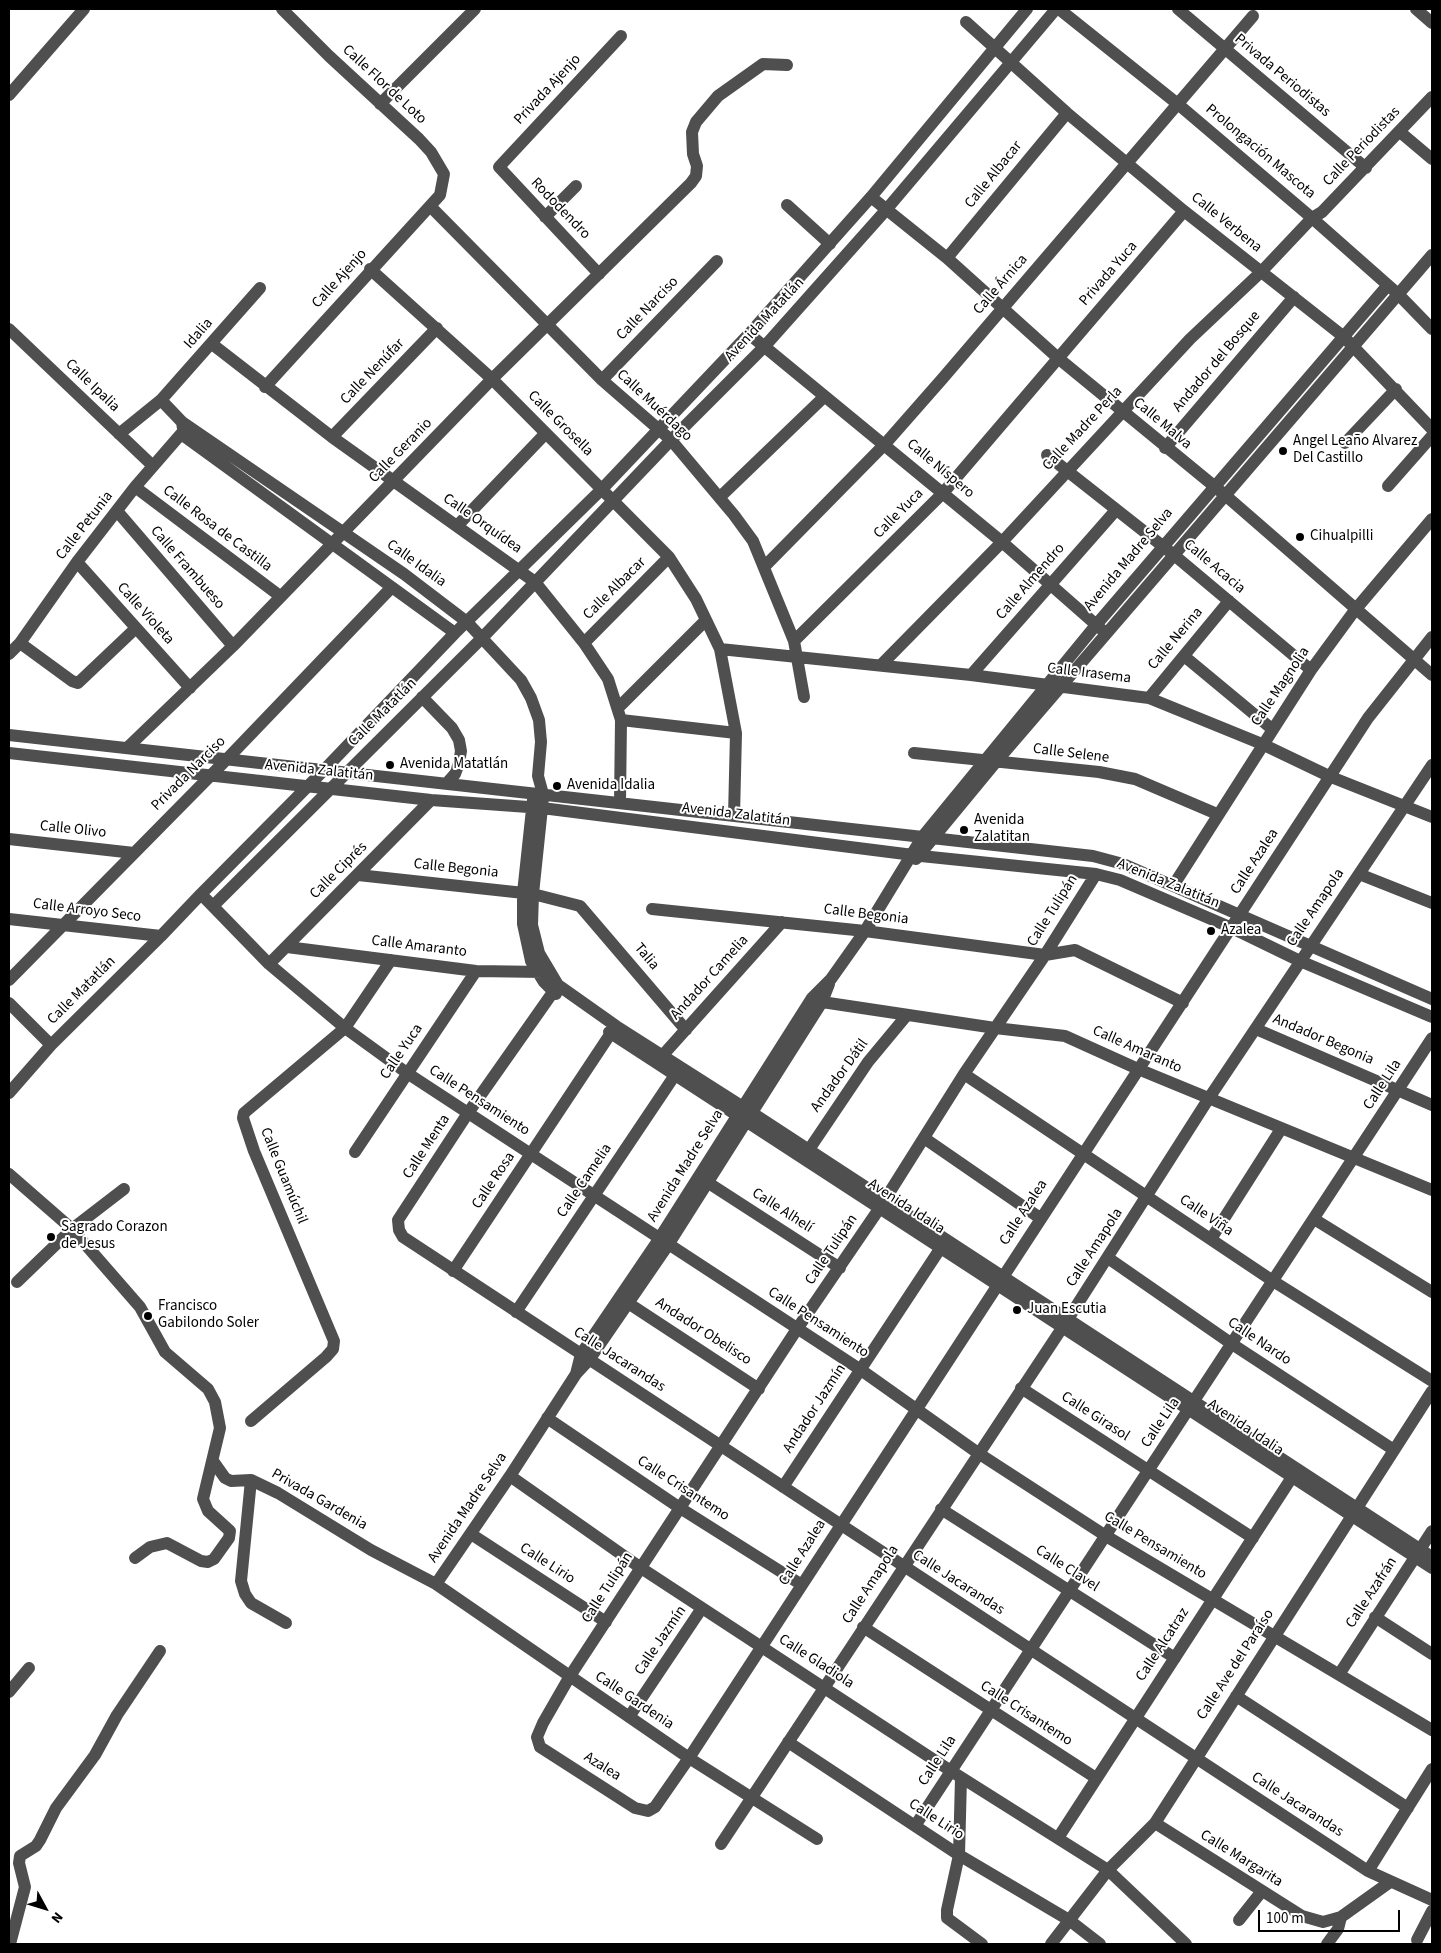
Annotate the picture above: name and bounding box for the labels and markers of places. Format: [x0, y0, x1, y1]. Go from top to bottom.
place label: Angel Leaño Alvarez Del Castillo [1293, 433, 1417, 468]
marker: Angel Leaño Alvarez Del Castillo [1277, 445, 1289, 457]
place label: Cihualpilli [1310, 528, 1373, 546]
marker: Cihualpilli [1294, 531, 1306, 543]
place label: Avenida Matatlán [400, 756, 508, 774]
marker: Avenida Matatlán [384, 759, 396, 771]
place label: Avenida Idalia [567, 777, 655, 795]
marker: Avenida Idalia [551, 780, 563, 792]
place label: Avenida Zalatitan [974, 812, 1030, 847]
marker: Avenida Zalatitan [958, 824, 970, 836]
place label: Azalea [1221, 922, 1261, 940]
marker: Azalea [1205, 925, 1217, 937]
place label: Sagrado Corazon de Jesus [61, 1219, 168, 1254]
marker: Sagrado Corazon de Jesus [45, 1231, 57, 1243]
place label: Francisco Gabilondo Soler [158, 1298, 259, 1333]
place label: Juan Escutia [1027, 1301, 1107, 1319]
marker: Juan Escutia [1011, 1304, 1023, 1316]
marker: Francisco Gabilondo Soler [142, 1310, 154, 1322]

